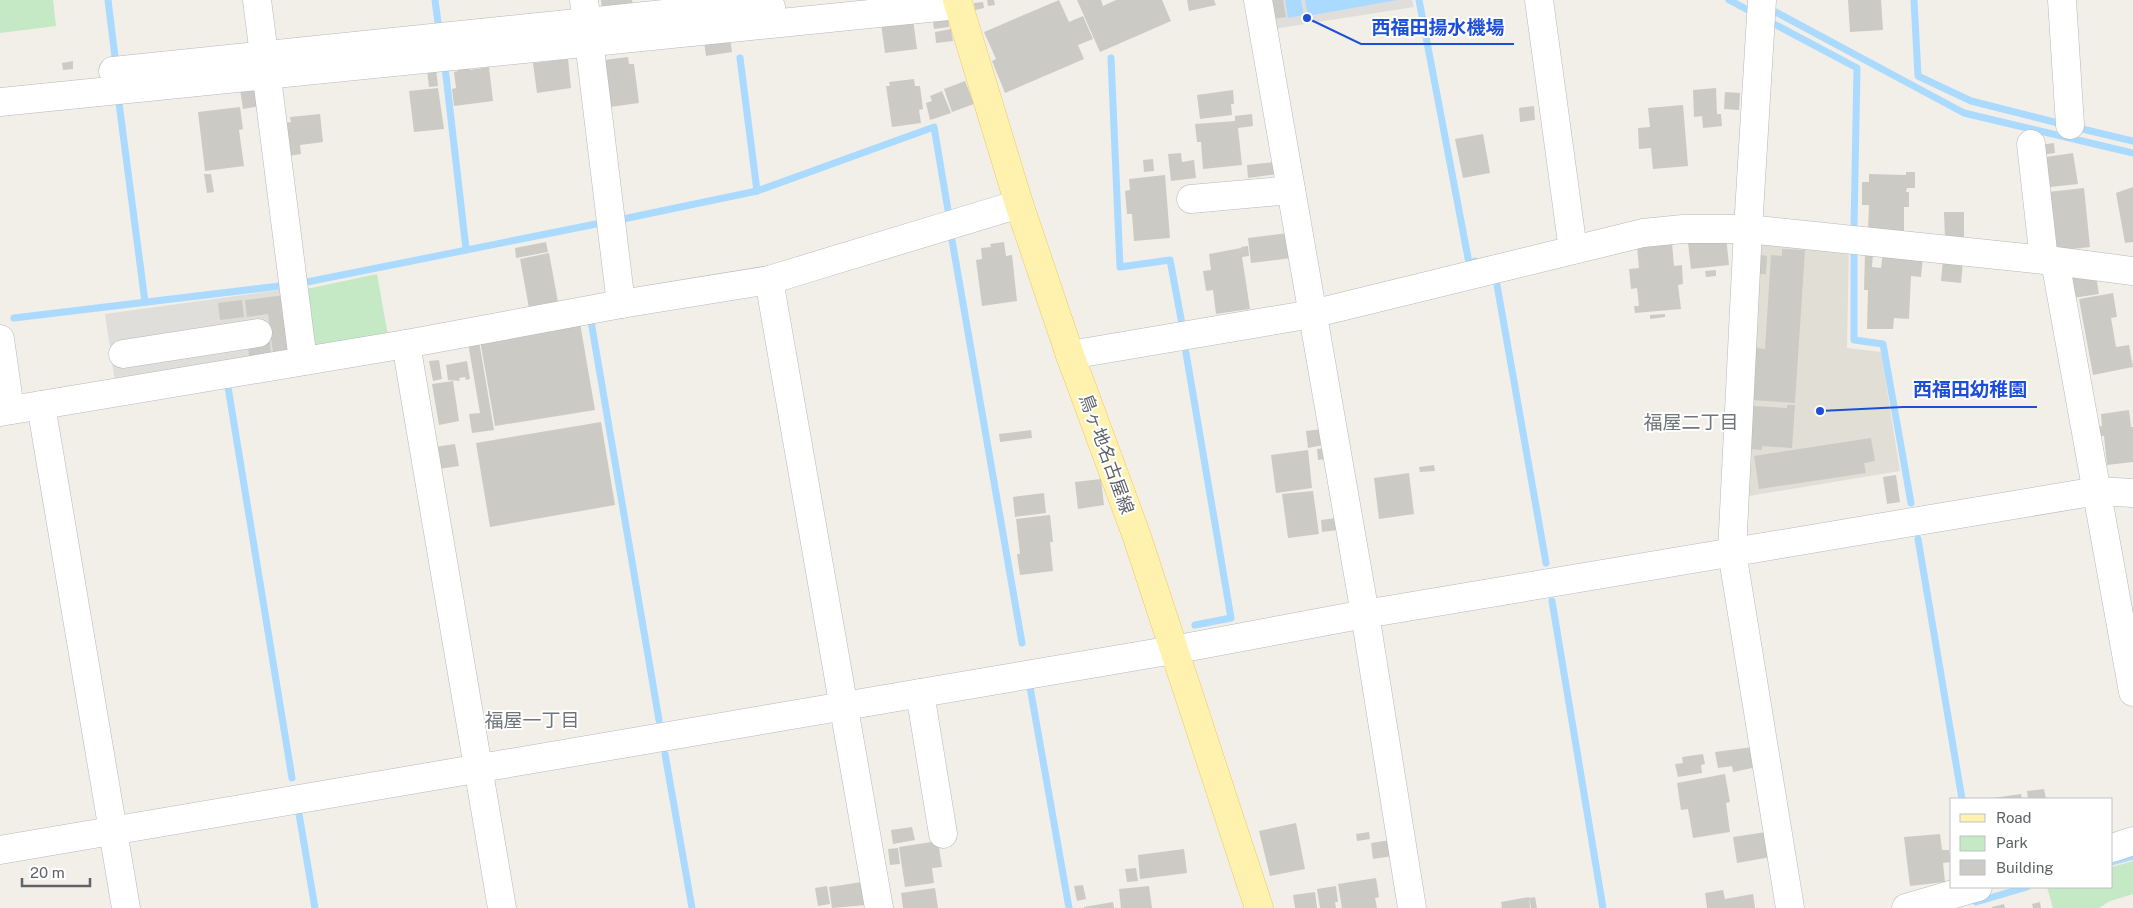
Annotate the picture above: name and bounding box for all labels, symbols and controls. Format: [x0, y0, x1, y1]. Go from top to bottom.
callout: 西福田揚水機場 [1361, 10, 1514, 44]
text: 西福田揚水機場 [1371, 16, 1505, 38]
callout: 西福田幼稚園 [1903, 373, 2037, 407]
text: 西福田幼稚園 [1913, 378, 2027, 400]
street label: 鳥ヶ地名古屋線 [1076, 391, 1138, 517]
district label: 福屋二丁目 [1643, 411, 1739, 433]
district label: 福屋一丁目 [484, 709, 580, 731]
legend [1950, 798, 2113, 888]
text: Road [1996, 809, 2032, 826]
text: Park [1996, 834, 2028, 851]
scale bar [22, 856, 90, 888]
text: Building [1996, 859, 2054, 876]
text: 20 m [30, 864, 65, 881]

